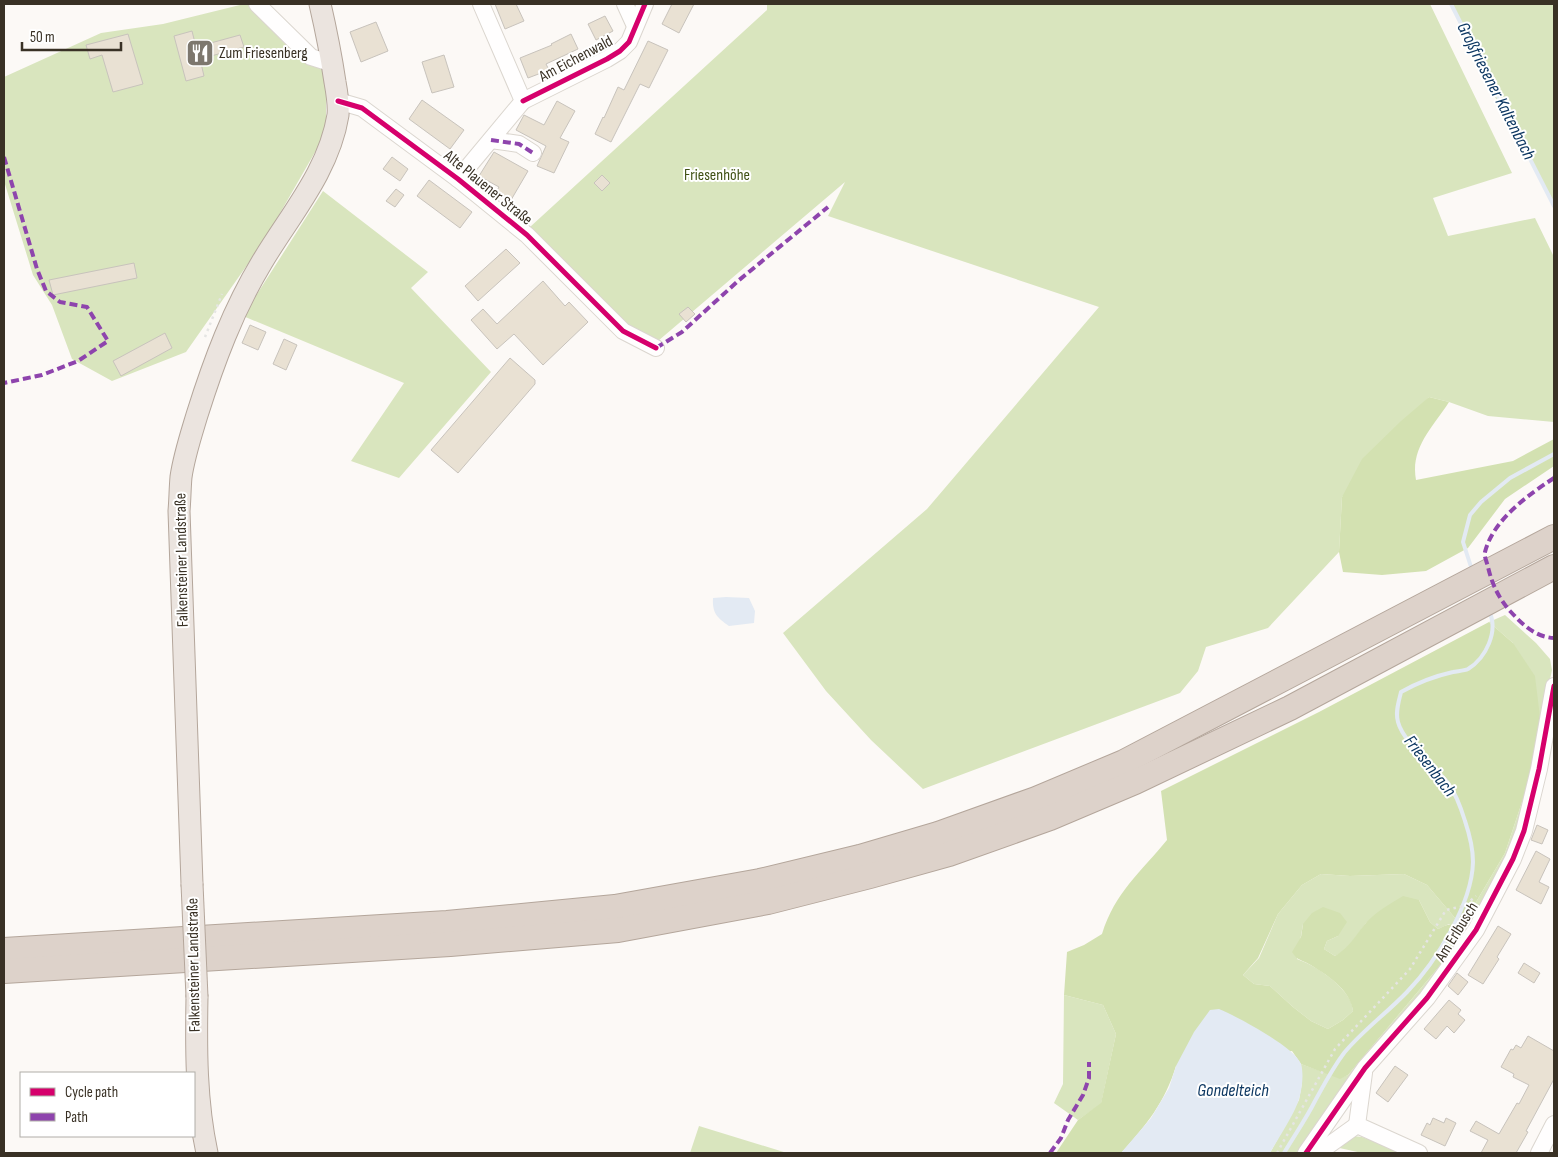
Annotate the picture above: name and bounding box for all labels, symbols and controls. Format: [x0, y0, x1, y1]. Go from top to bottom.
water label: Großfriesener Kaltenbach [1452, 19, 1540, 164]
scale bar [22, 20, 121, 52]
text: 50 m [30, 28, 55, 47]
street label: Am Eichenwald [535, 32, 616, 87]
restaurant icon: Zum Friesenberg [185, 38, 215, 68]
place label: Zum Friesenberg [219, 44, 308, 63]
street label: Alte Plauener Straße [439, 146, 536, 230]
park label: Friesenhöhe [684, 166, 750, 185]
street label: Falkensteiner Landstraße [171, 493, 193, 627]
water label: Friesenbach [1400, 731, 1461, 801]
street label: Falkensteiner Landstraße [183, 898, 205, 1032]
street label: Am Erlbusch [1431, 899, 1483, 966]
legend [20, 1072, 195, 1137]
water label: Gondelteich [1197, 1080, 1269, 1101]
text: Cycle path [65, 1083, 118, 1102]
text: Path [65, 1108, 88, 1127]

